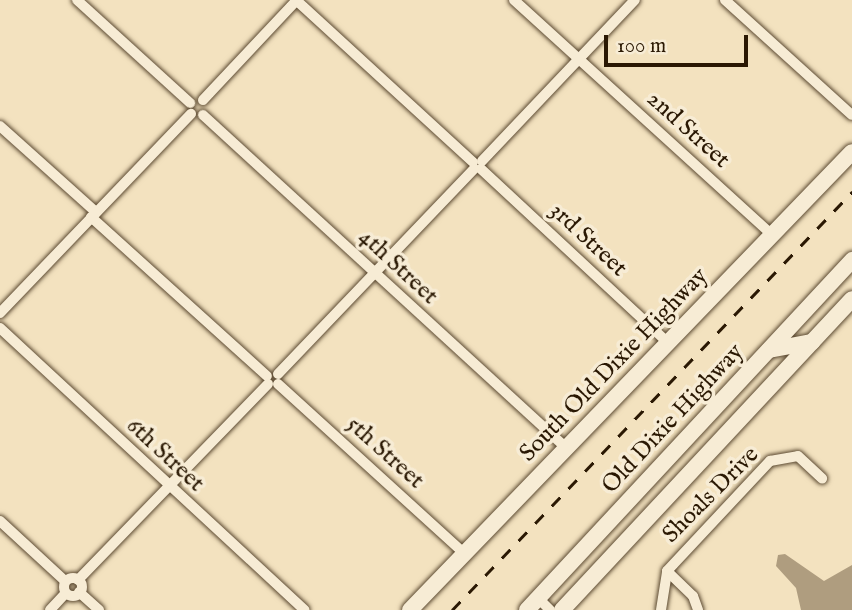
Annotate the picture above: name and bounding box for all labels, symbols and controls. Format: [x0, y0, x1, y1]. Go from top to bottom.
scale bar [607, 21, 750, 65]
text: 100 m [617, 33, 666, 60]
street label: 2nd Street [641, 85, 735, 175]
street label: 3rd Street [543, 197, 633, 283]
street label: 4th Street [352, 223, 444, 311]
street label: South Old Dixie Highway [514, 262, 714, 468]
street label: Old Dixie Highway [596, 338, 750, 500]
street label: 5th Street [340, 411, 430, 495]
street label: 6th Street [120, 412, 210, 498]
street label: Shoals Drive [657, 441, 765, 549]

